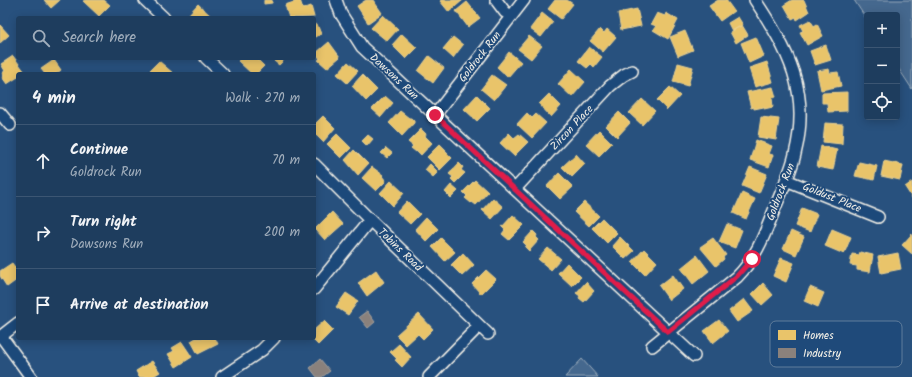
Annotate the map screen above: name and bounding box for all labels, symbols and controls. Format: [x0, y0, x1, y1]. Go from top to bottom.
map controls [864, 12, 900, 120]
button: + [864, 12, 900, 48]
search box [16, 16, 316, 60]
text: Search here [62, 26, 136, 50]
icon: search [30, 27, 52, 49]
street label: Goldrock Run [454, 27, 506, 86]
button: − [864, 48, 900, 84]
street label: Dawsons Run [365, 49, 423, 105]
button: locate [864, 84, 900, 120]
text: 4 min [32, 85, 76, 112]
text: Walk · 270 m [225, 88, 300, 109]
street label: Zircon Place [546, 101, 598, 155]
route end [426, 106, 444, 124]
text: Continue [70, 138, 128, 162]
icon: ahead [32, 150, 54, 172]
text: 70 m [272, 150, 300, 171]
street label: Goldrock Run [762, 160, 800, 223]
text: Goldrock Run [70, 162, 142, 183]
street label: Goldust Place [800, 178, 864, 218]
text: Turn right [70, 210, 137, 234]
icon: right [32, 222, 54, 244]
text: 200 m [264, 222, 300, 243]
street label: Tobins Road [374, 224, 427, 276]
text: Dawsons Run [70, 234, 143, 255]
route start [743, 250, 761, 268]
text: Arrive at destination [70, 293, 209, 317]
icon: arrive [32, 294, 54, 316]
legend [770, 321, 902, 367]
text: Homes [803, 327, 834, 345]
text: Industry [803, 345, 842, 363]

